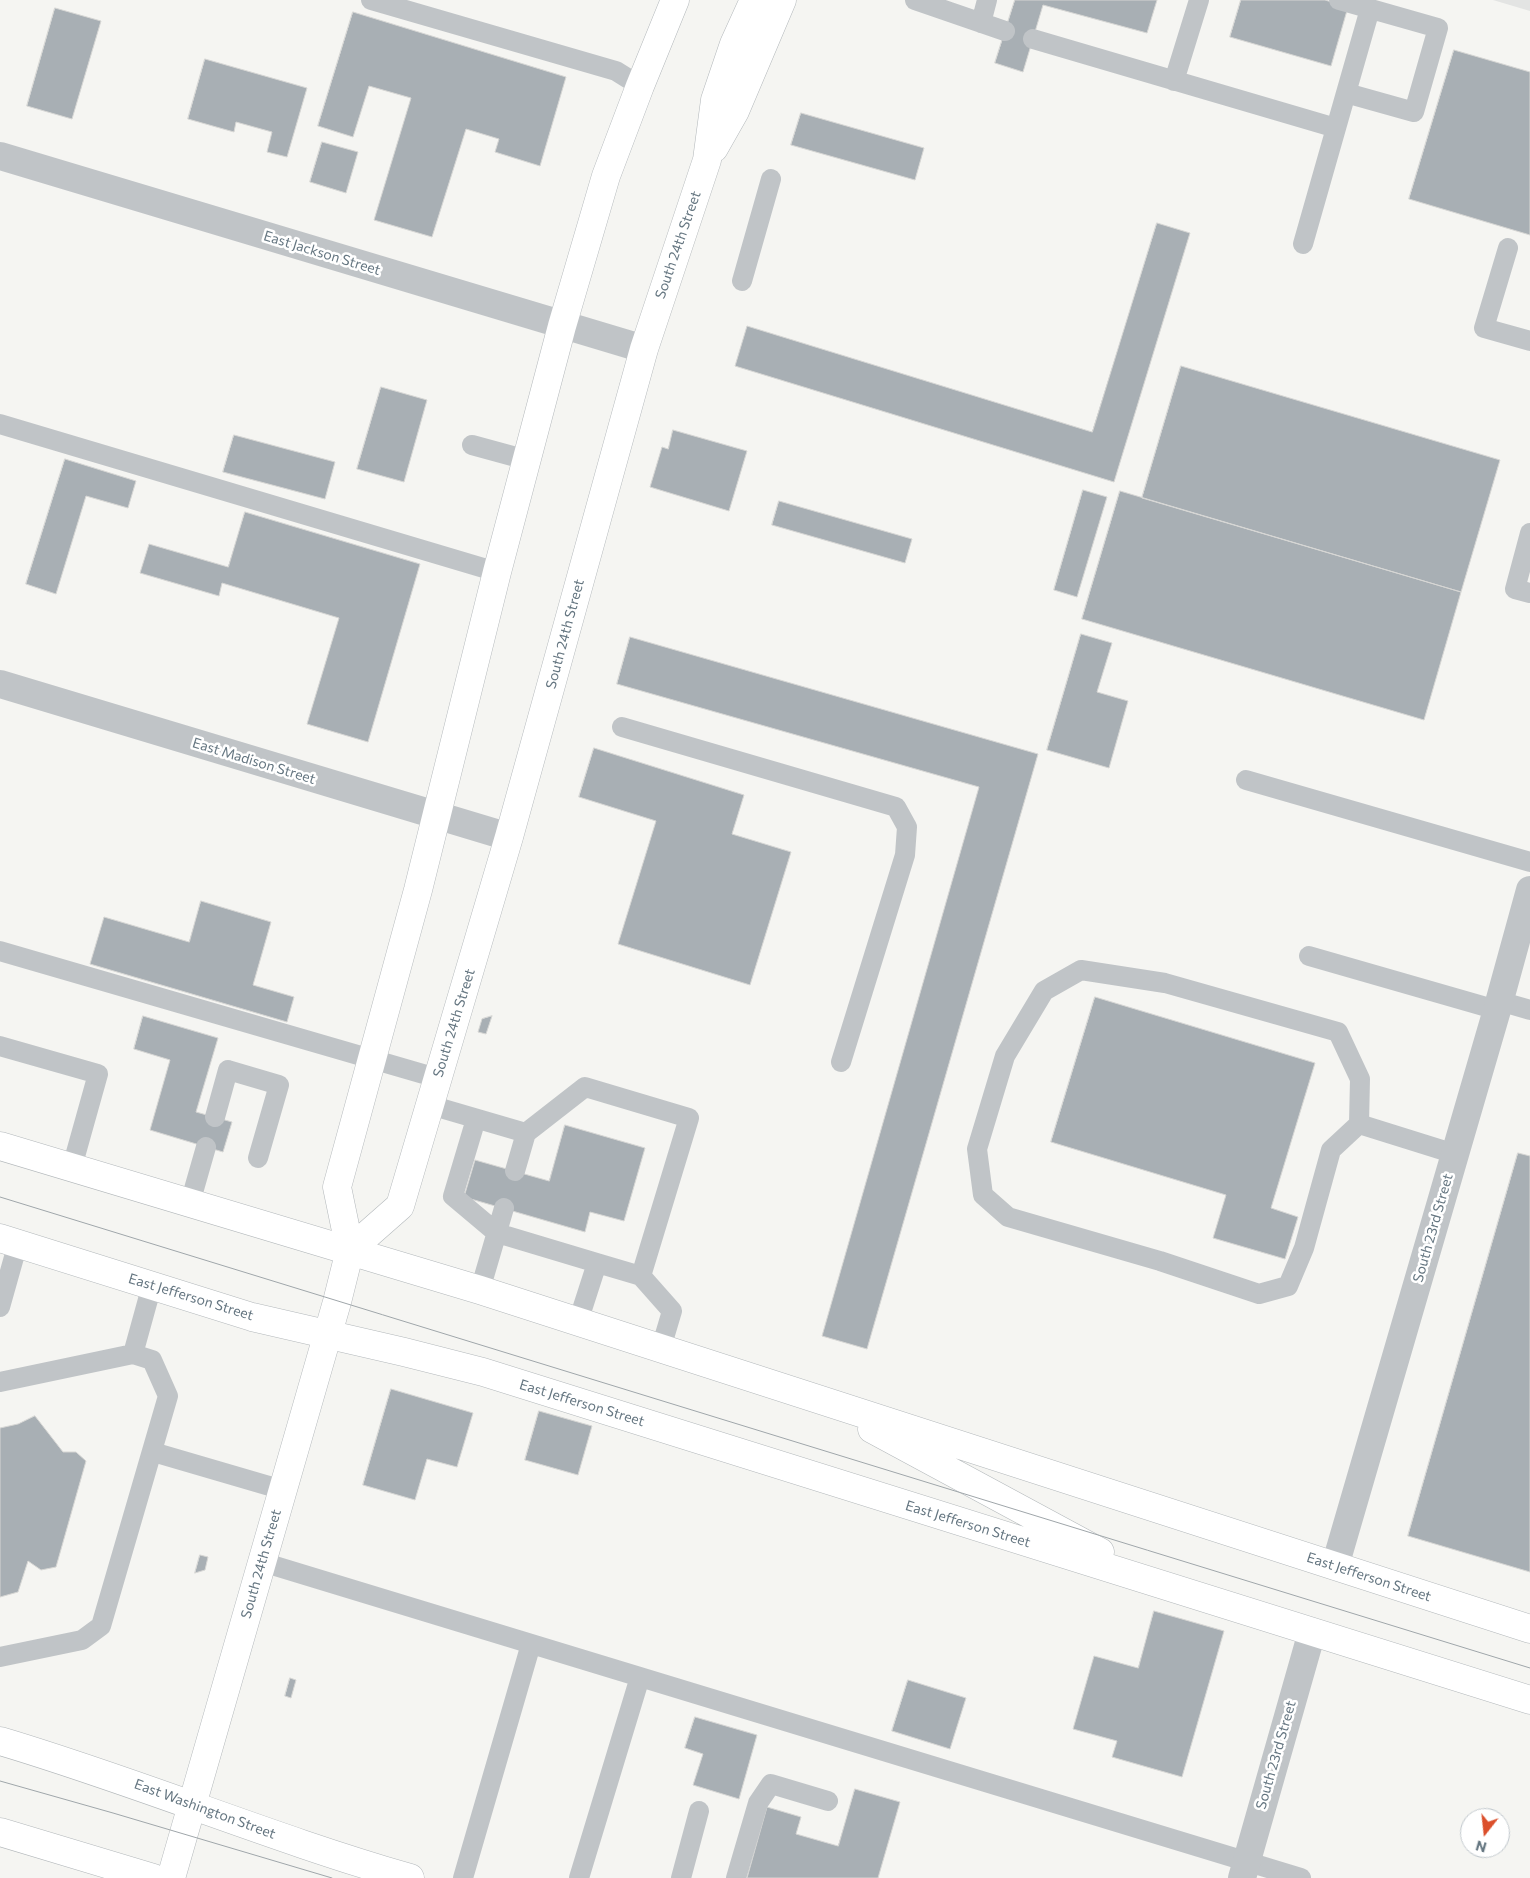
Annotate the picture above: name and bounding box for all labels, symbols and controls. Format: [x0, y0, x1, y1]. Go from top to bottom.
street label: South 24th Street [652, 189, 704, 301]
street label: East Jackson Street [262, 227, 382, 279]
street label: South 24th Street [542, 577, 588, 691]
street label: East Madison Street [191, 734, 317, 788]
street label: South 24th Street [429, 967, 479, 1079]
street label: South 23rd Street [1409, 1172, 1457, 1284]
street label: East Jefferson Street [126, 1270, 256, 1324]
street label: East Jefferson Street [517, 1376, 647, 1430]
street label: East Jefferson Street [903, 1497, 1033, 1551]
street label: South 24th Street [237, 1507, 285, 1621]
street label: East Jefferson Street [1305, 1549, 1433, 1605]
street label: South 23rd Street [1252, 1699, 1300, 1811]
street label: East Washington Street [132, 1776, 278, 1842]
north arrow [1460, 1808, 1510, 1858]
text: N [1474, 1837, 1488, 1857]

